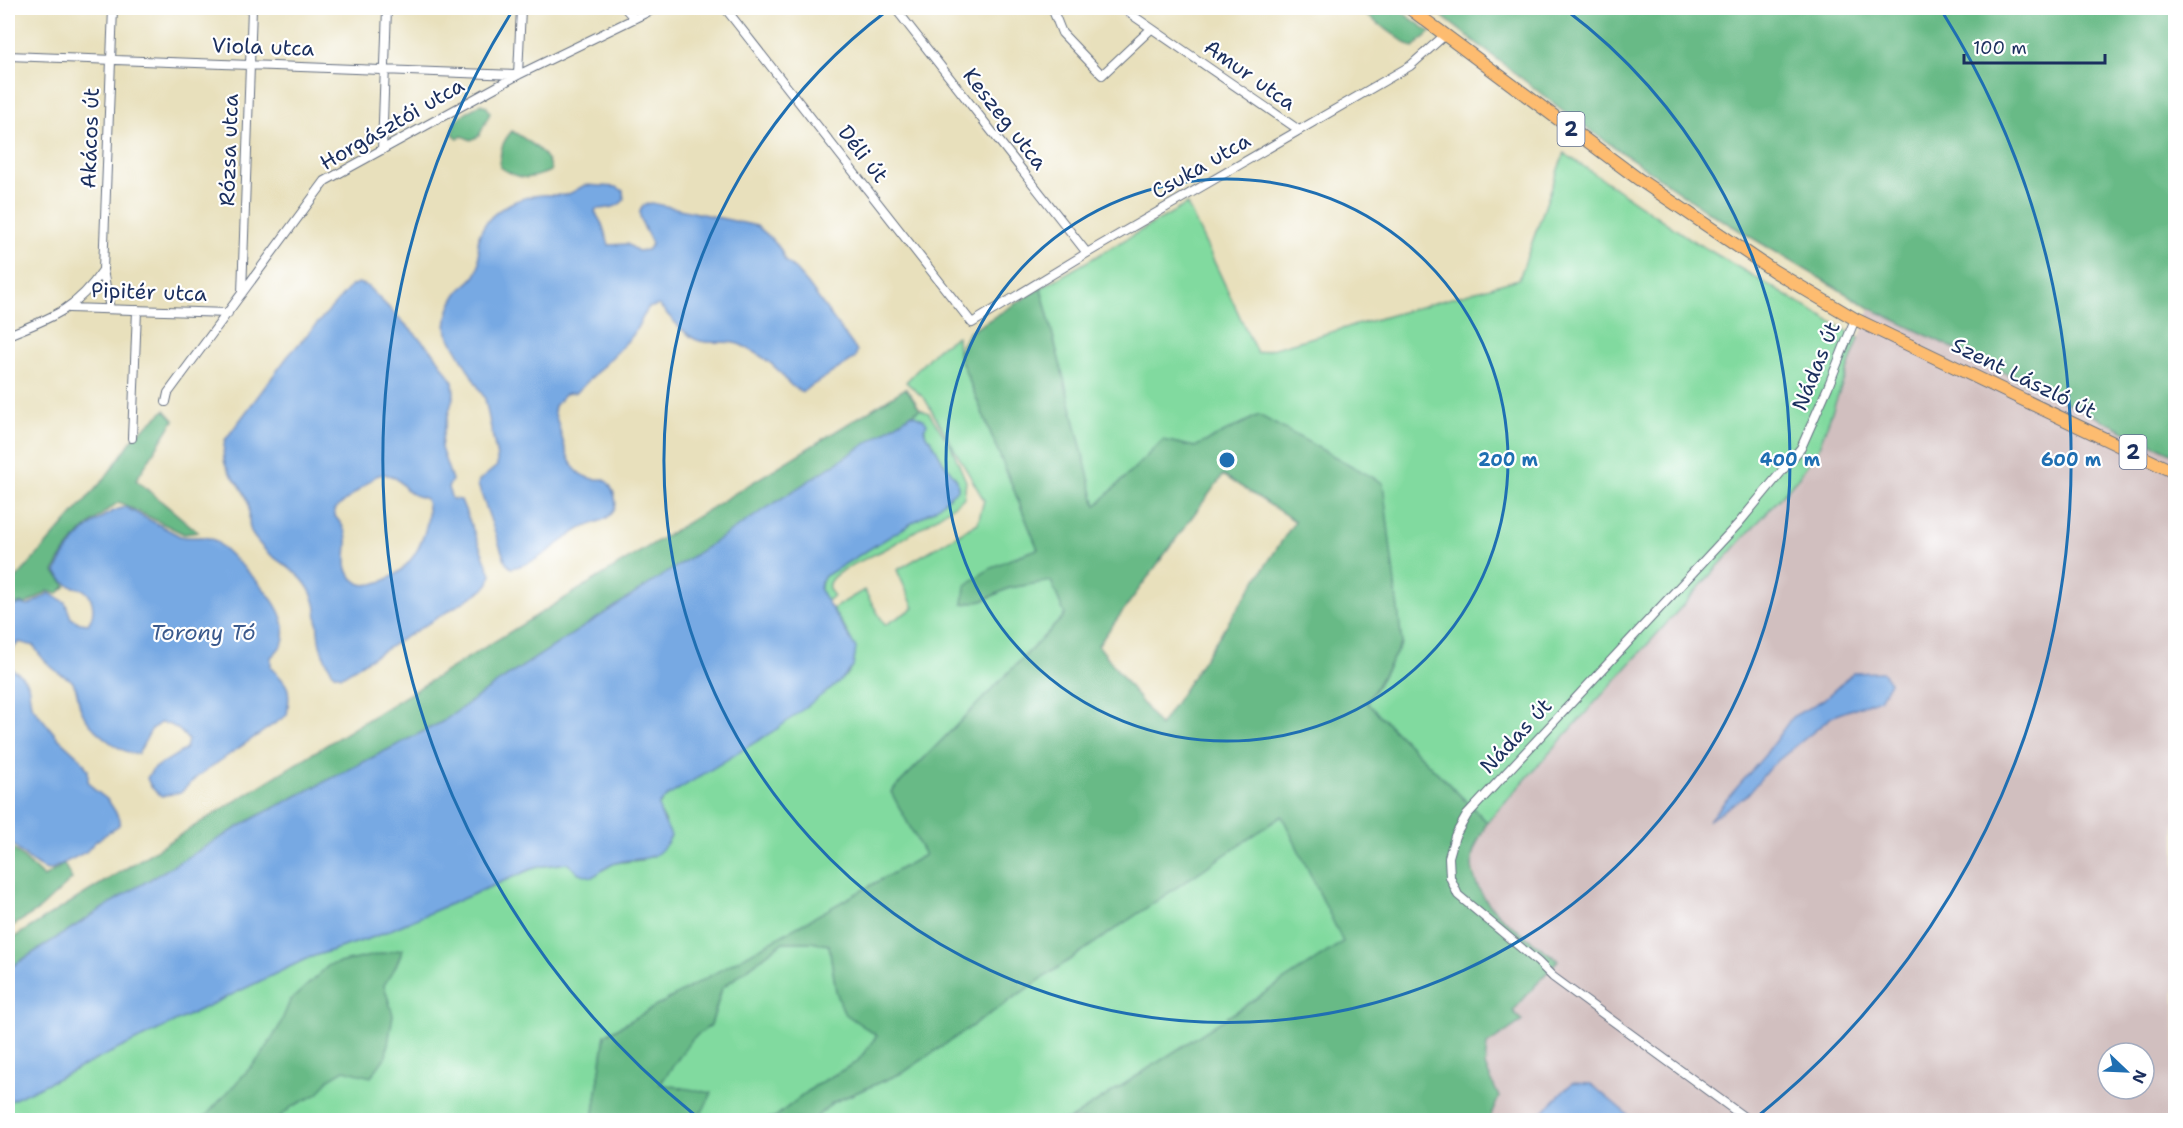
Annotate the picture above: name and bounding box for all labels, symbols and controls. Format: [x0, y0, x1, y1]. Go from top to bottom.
scale bar [1964, 27, 2105, 65]
street label: Viola utca [211, 31, 315, 63]
street label: Amur utca [1199, 33, 1301, 117]
text: 100 m [1973, 36, 2027, 60]
street label: Keszeg utca [956, 62, 1054, 176]
street label: Horgásztói utca [315, 71, 469, 177]
street label: Akácos út [74, 87, 106, 189]
street label: Rózsa utca [213, 93, 245, 207]
road number: 2 [1558, 112, 1584, 146]
street label: Déli út [832, 119, 894, 189]
street label: Csuka utca [1146, 126, 1256, 206]
street label: Pipitér utca [90, 276, 208, 308]
street label: Nádas út [1785, 317, 1847, 415]
street label: Szent László út [1947, 331, 2101, 425]
road number: 2 [2120, 435, 2146, 469]
text: 200 m [1478, 448, 1539, 472]
text: 400 m [1760, 448, 1821, 472]
text: 600 m [2041, 448, 2102, 472]
centre of rings [1217, 450, 1237, 470]
water label: Torony Tó [150, 618, 256, 647]
street label: Nádas út [1474, 692, 1558, 780]
north arrow [2096, 1041, 2156, 1101]
text: N [2127, 1067, 2151, 1087]

